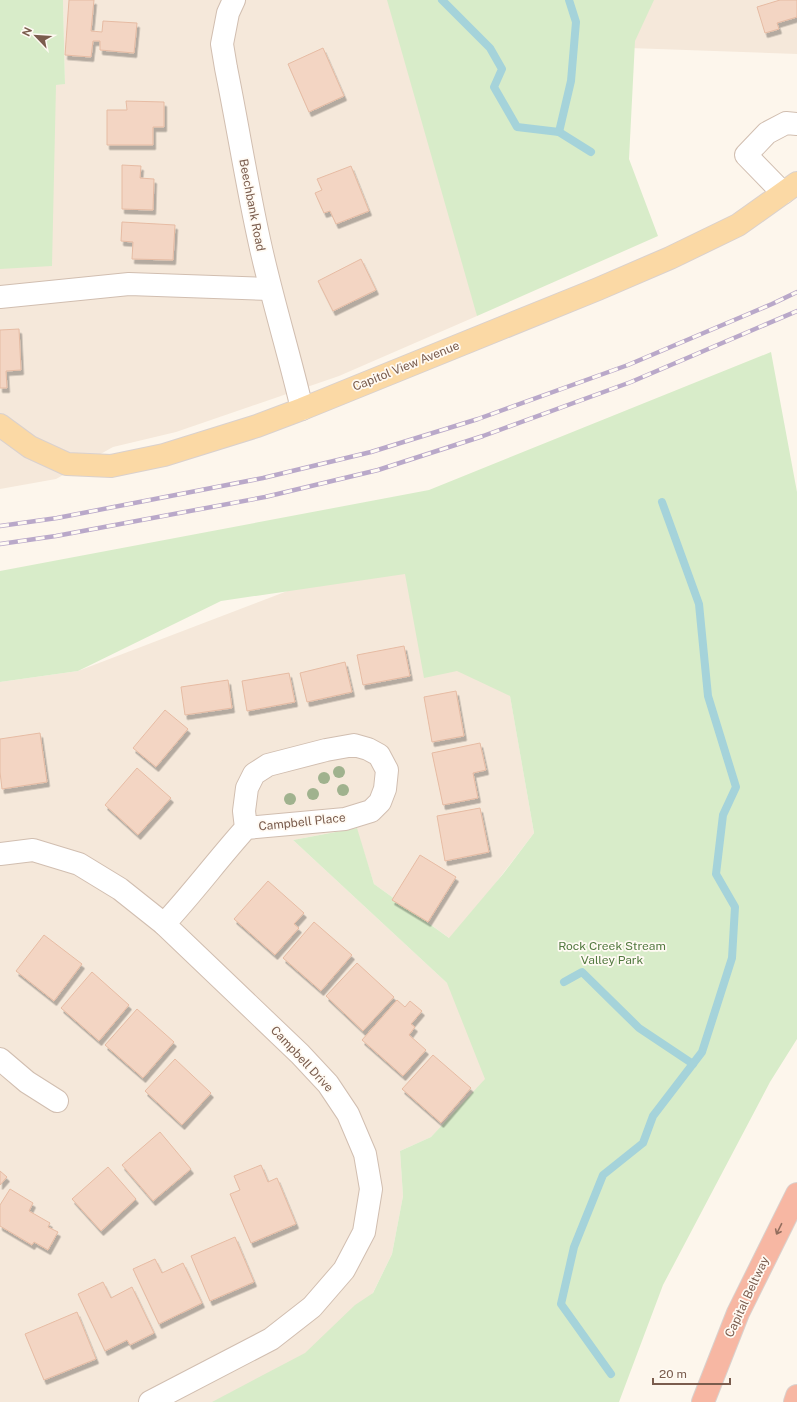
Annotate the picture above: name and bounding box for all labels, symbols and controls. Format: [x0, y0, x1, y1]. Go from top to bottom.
north arrow [16, 16, 56, 56]
text: N [20, 25, 34, 38]
street label: Beechbank Road [236, 158, 268, 252]
street label: Capitol View Avenue [351, 338, 462, 394]
street label: Campbell Place [258, 810, 346, 834]
park label: Rock Creek Stream Valley Park [558, 939, 666, 967]
street label: Campbell Drive [268, 1023, 336, 1095]
one-way arrow [775, 1222, 782, 1234]
street label: Capital Beltway [722, 1254, 772, 1340]
scale bar [653, 1360, 730, 1386]
text: 20 m [659, 1367, 687, 1381]

